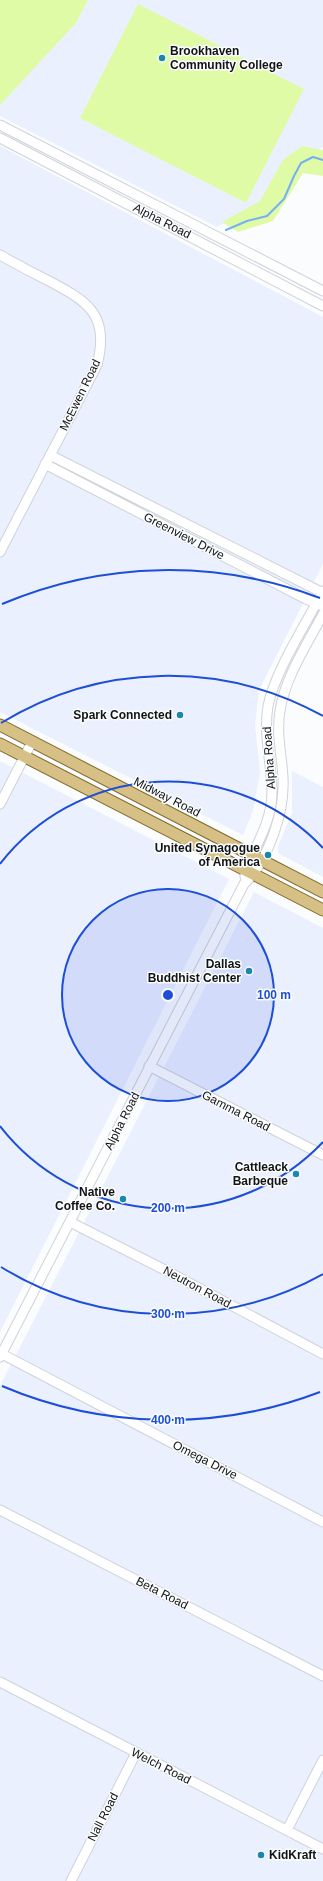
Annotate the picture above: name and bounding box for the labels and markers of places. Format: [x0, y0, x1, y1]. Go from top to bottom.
place label: Brookhaven Community College [170, 44, 283, 72]
marker: Brookhaven Community College [157, 53, 167, 63]
place label: Spark Connected [73, 708, 172, 722]
marker: Spark Connected [175, 710, 185, 720]
place label: United Synagogue of America [155, 841, 260, 869]
marker: United Synagogue of America [263, 850, 273, 860]
place label: Dallas Buddhist Center [148, 957, 241, 985]
marker: Dallas Buddhist Center [244, 966, 254, 976]
centre of rings [161, 988, 175, 1002]
place label: Cattleack Barbeque [233, 1160, 288, 1188]
marker: Cattleack Barbeque [291, 1169, 301, 1179]
place label: Native Coffee Co. [55, 1185, 115, 1213]
marker: Native Coffee Co. [118, 1194, 128, 1204]
place label: KidKraft [269, 1848, 316, 1862]
marker: KidKraft [256, 1850, 266, 1860]

